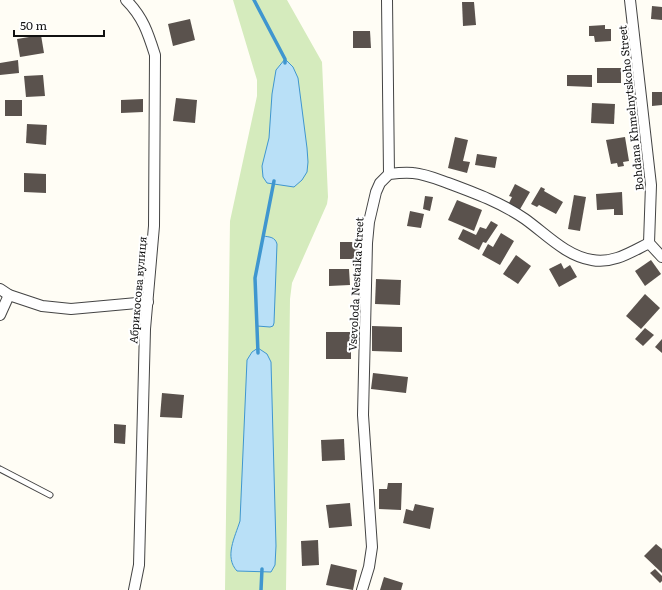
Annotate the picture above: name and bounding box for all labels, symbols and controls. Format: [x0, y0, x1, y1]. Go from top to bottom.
scale bar [14, 12, 104, 38]
text: 50 m [20, 16, 47, 34]
street label: Bohdana Khmelnytskoho Street [613, 24, 647, 192]
street label: Vsevoloda Nestaika Street [343, 216, 367, 351]
street label: Абрикосова вулиця [124, 235, 150, 344]

